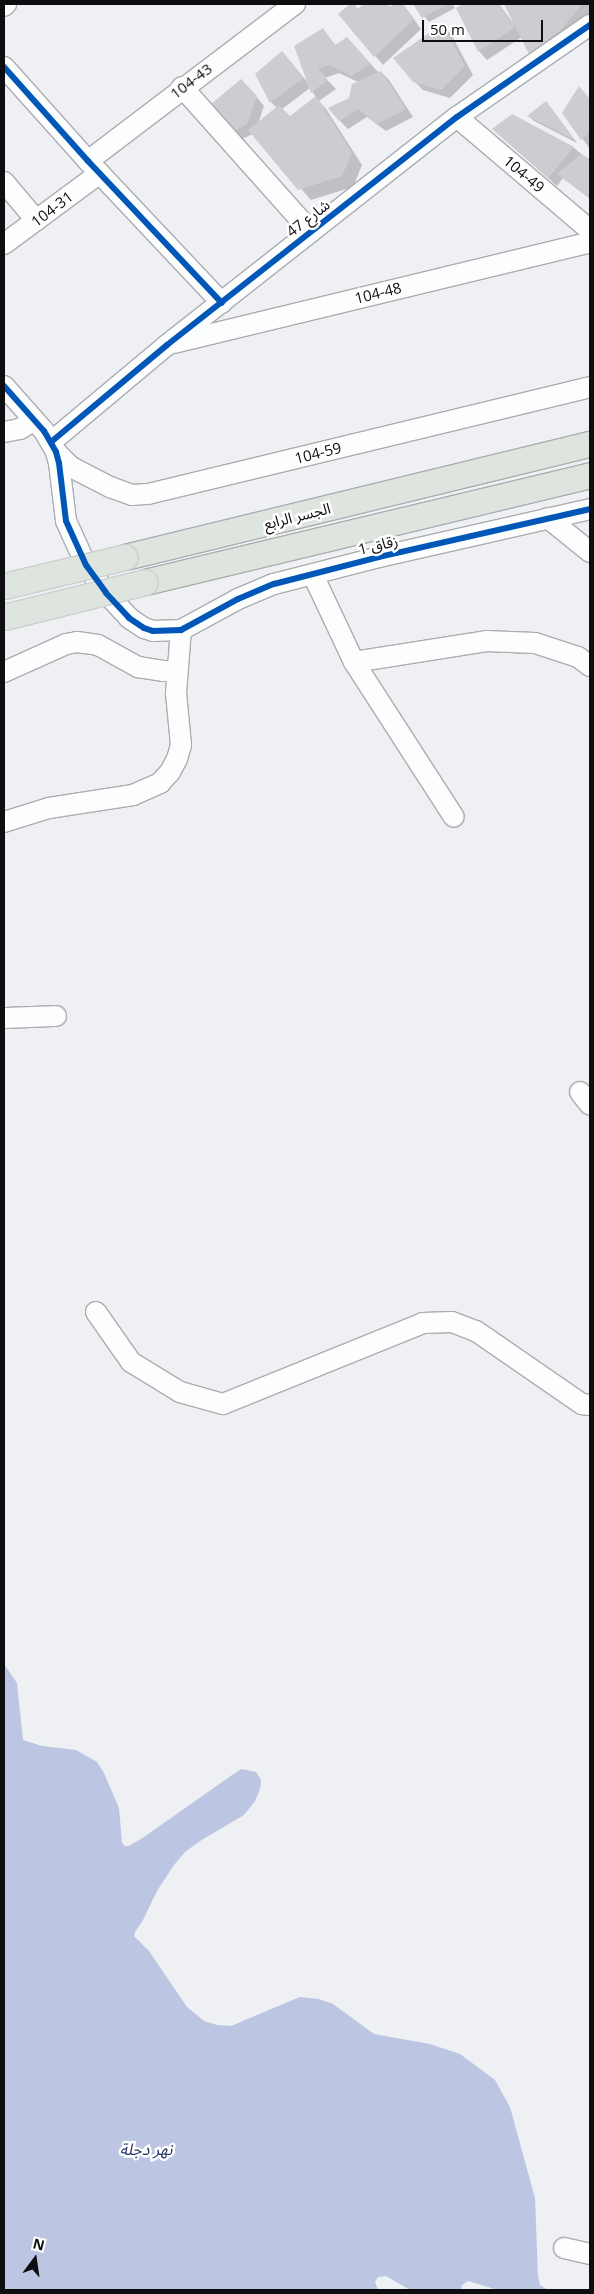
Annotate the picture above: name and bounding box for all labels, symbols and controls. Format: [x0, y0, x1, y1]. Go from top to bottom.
scale bar [424, 10, 545, 42]
text: 50 m [430, 19, 465, 39]
street label: 104-43 [167, 59, 215, 103]
street label: 104-49 [500, 152, 548, 196]
street label: 104-31 [28, 187, 76, 231]
street label: شارع 47 [283, 195, 333, 241]
street label: 104-48 [353, 278, 403, 308]
street label: 104-59 [293, 438, 343, 468]
street label: الجسر الرابع [262, 499, 332, 533]
street label: زقاق 1 [356, 531, 400, 559]
water label: نهر دجلة [120, 2139, 172, 2159]
text: N [31, 2233, 47, 2255]
north arrow [10, 2234, 60, 2284]

